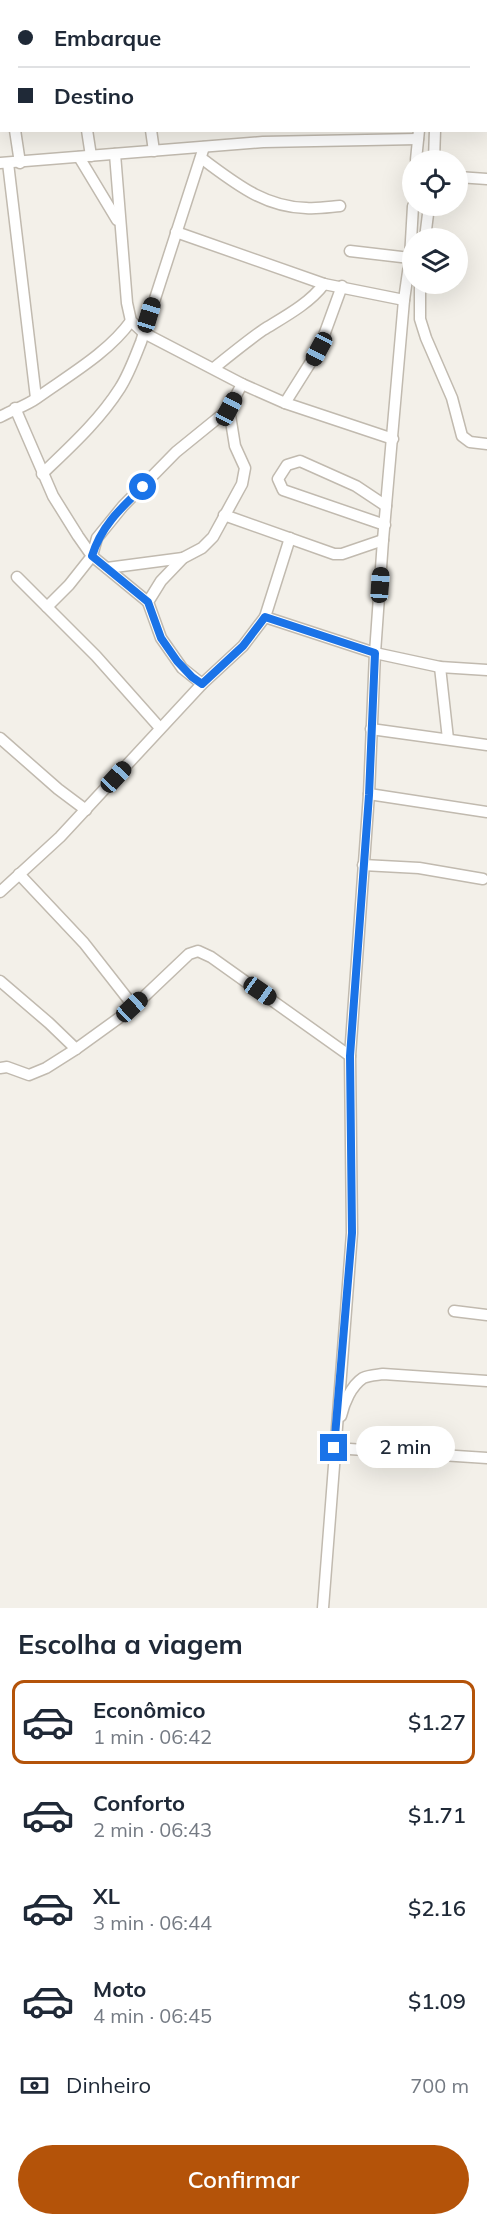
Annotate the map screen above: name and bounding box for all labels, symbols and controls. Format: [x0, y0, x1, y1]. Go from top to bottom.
text: Embarque [54, 24, 161, 52]
text: Destino [54, 82, 134, 110]
map controls [402, 150, 468, 294]
button: locate [402, 150, 468, 216]
button: layers [402, 228, 468, 294]
car [135, 295, 163, 335]
car [303, 329, 335, 369]
car [213, 389, 245, 429]
route start [129, 473, 156, 500]
car [370, 566, 390, 604]
car [97, 758, 135, 796]
car [240, 973, 280, 1009]
car [113, 988, 151, 1026]
callout: 2 min [355, 1427, 454, 1469]
route end [320, 1434, 347, 1461]
text: 2 min [380, 1434, 431, 1459]
text: Escolha a viagem [18, 1627, 243, 1661]
icon: car [21, 1695, 75, 1749]
text: Econômico [93, 1696, 206, 1724]
text: $1.27 [408, 1708, 466, 1736]
text: 1 min · 06:42 [93, 1724, 212, 1749]
icon: car [21, 1788, 75, 1842]
text: Conforto [93, 1789, 185, 1817]
text: $1.71 [408, 1801, 466, 1829]
text: 2 min · 06:43 [93, 1817, 212, 1842]
icon: car [21, 1881, 75, 1935]
text: XL [93, 1882, 120, 1910]
text: $2.16 [408, 1894, 466, 1922]
text: 3 min · 06:44 [93, 1910, 212, 1935]
icon: car [21, 1974, 75, 2028]
text: Moto [93, 1975, 146, 2003]
text: $1.09 [408, 1987, 466, 2015]
text: 4 min · 06:45 [93, 2003, 212, 2028]
icon: cash [18, 2069, 51, 2102]
text: Dinheiro [66, 2071, 151, 2099]
text: 700 m [410, 2073, 469, 2098]
button: Confirmar [18, 2145, 469, 2214]

